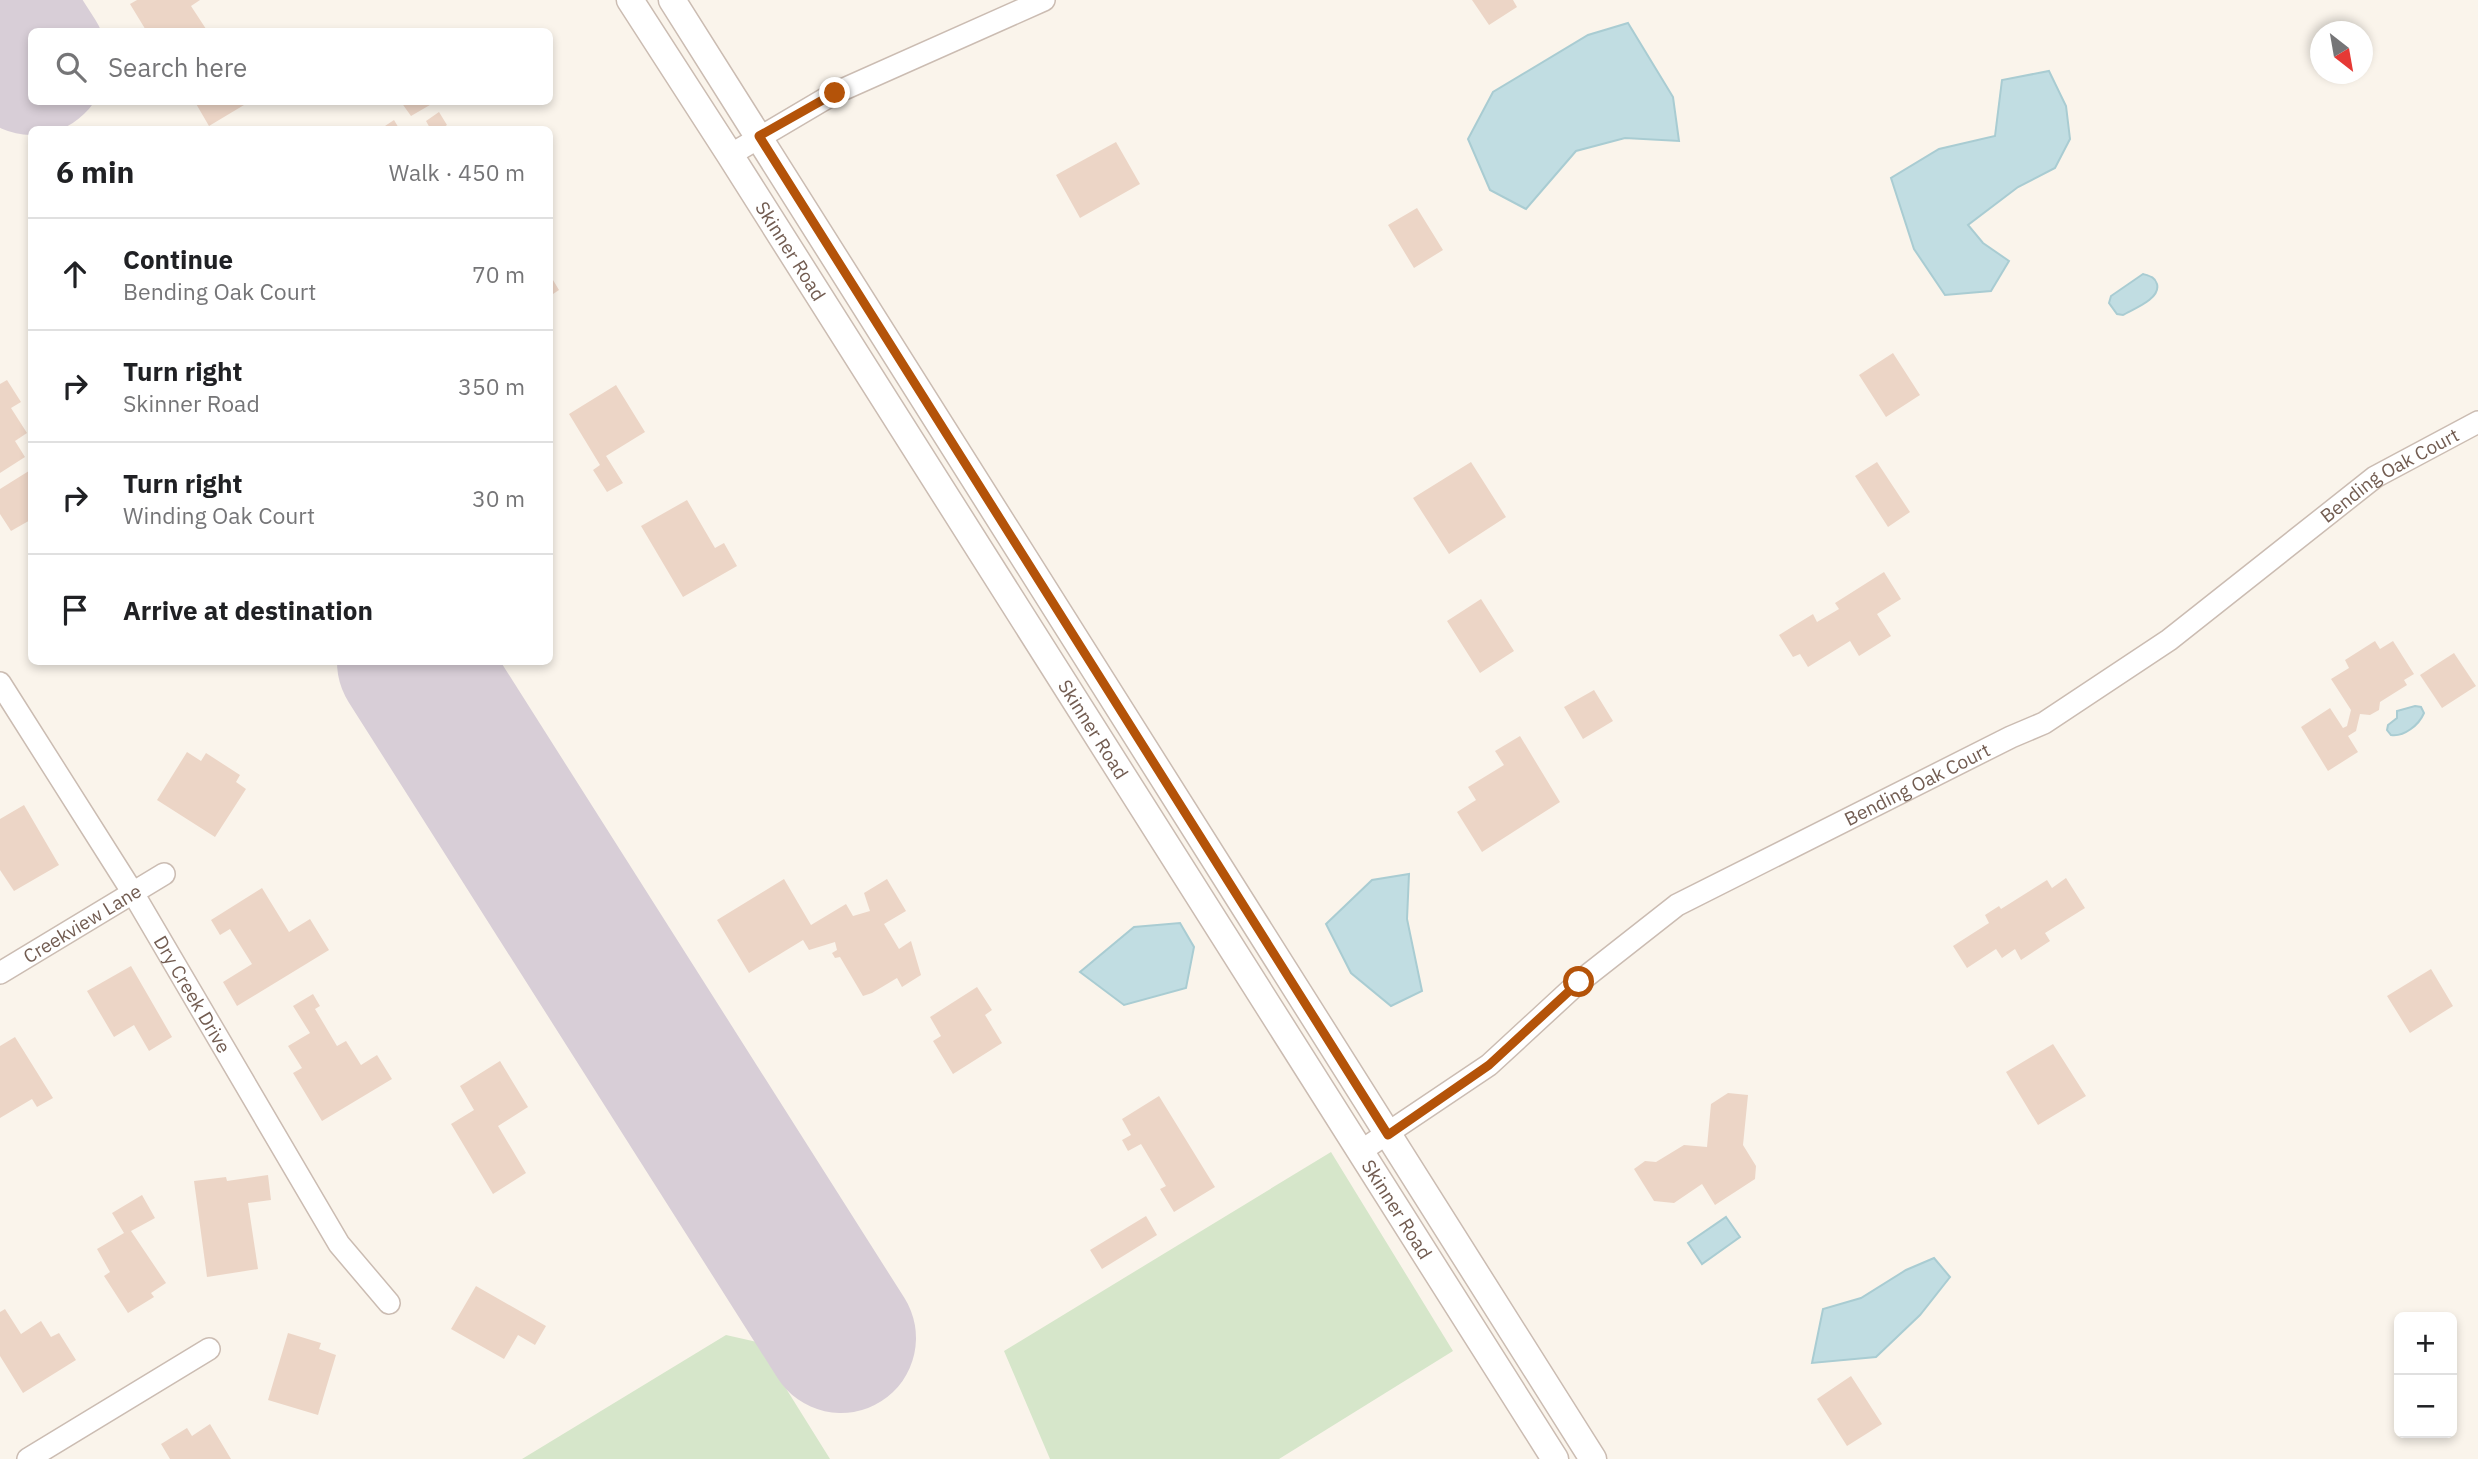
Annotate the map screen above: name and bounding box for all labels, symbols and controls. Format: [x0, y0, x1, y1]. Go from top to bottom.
north arrow [2310, 21, 2373, 84]
search box [28, 28, 553, 105]
icon: search [52, 48, 90, 86]
text: Search here [108, 50, 247, 84]
route end [819, 77, 850, 108]
text: 6 min [56, 152, 134, 191]
text: Walk · 450 m [389, 157, 525, 187]
street label: Skinner Road [750, 197, 831, 305]
text: Continue [123, 242, 233, 276]
icon: ahead [56, 255, 94, 293]
text: 70 m [472, 259, 525, 289]
text: Bending Oak Court [123, 276, 316, 306]
text: Turn right [123, 354, 242, 388]
icon: right [56, 367, 94, 405]
text: 350 m [458, 371, 525, 401]
text: Skinner Road [123, 388, 260, 418]
street label: Bending Oak Court [2315, 423, 2463, 528]
text: Turn right [123, 466, 242, 500]
icon: right [56, 479, 94, 517]
text: 30 m [472, 483, 525, 513]
text: Winding Oak Court [123, 500, 315, 530]
icon: arrive [56, 591, 94, 629]
text: Arrive at destination [123, 593, 373, 627]
street label: Skinner Road [1053, 675, 1134, 783]
street label: Bending Oak Court [1840, 738, 1994, 831]
street label: Creekview Lane [19, 879, 146, 968]
street label: Dry Creek Drive [149, 931, 236, 1057]
route start [1563, 966, 1594, 997]
street label: Skinner Road [1357, 1155, 1437, 1263]
map controls [2394, 1312, 2457, 1438]
button: + [2394, 1312, 2457, 1375]
button: − [2394, 1375, 2457, 1438]

